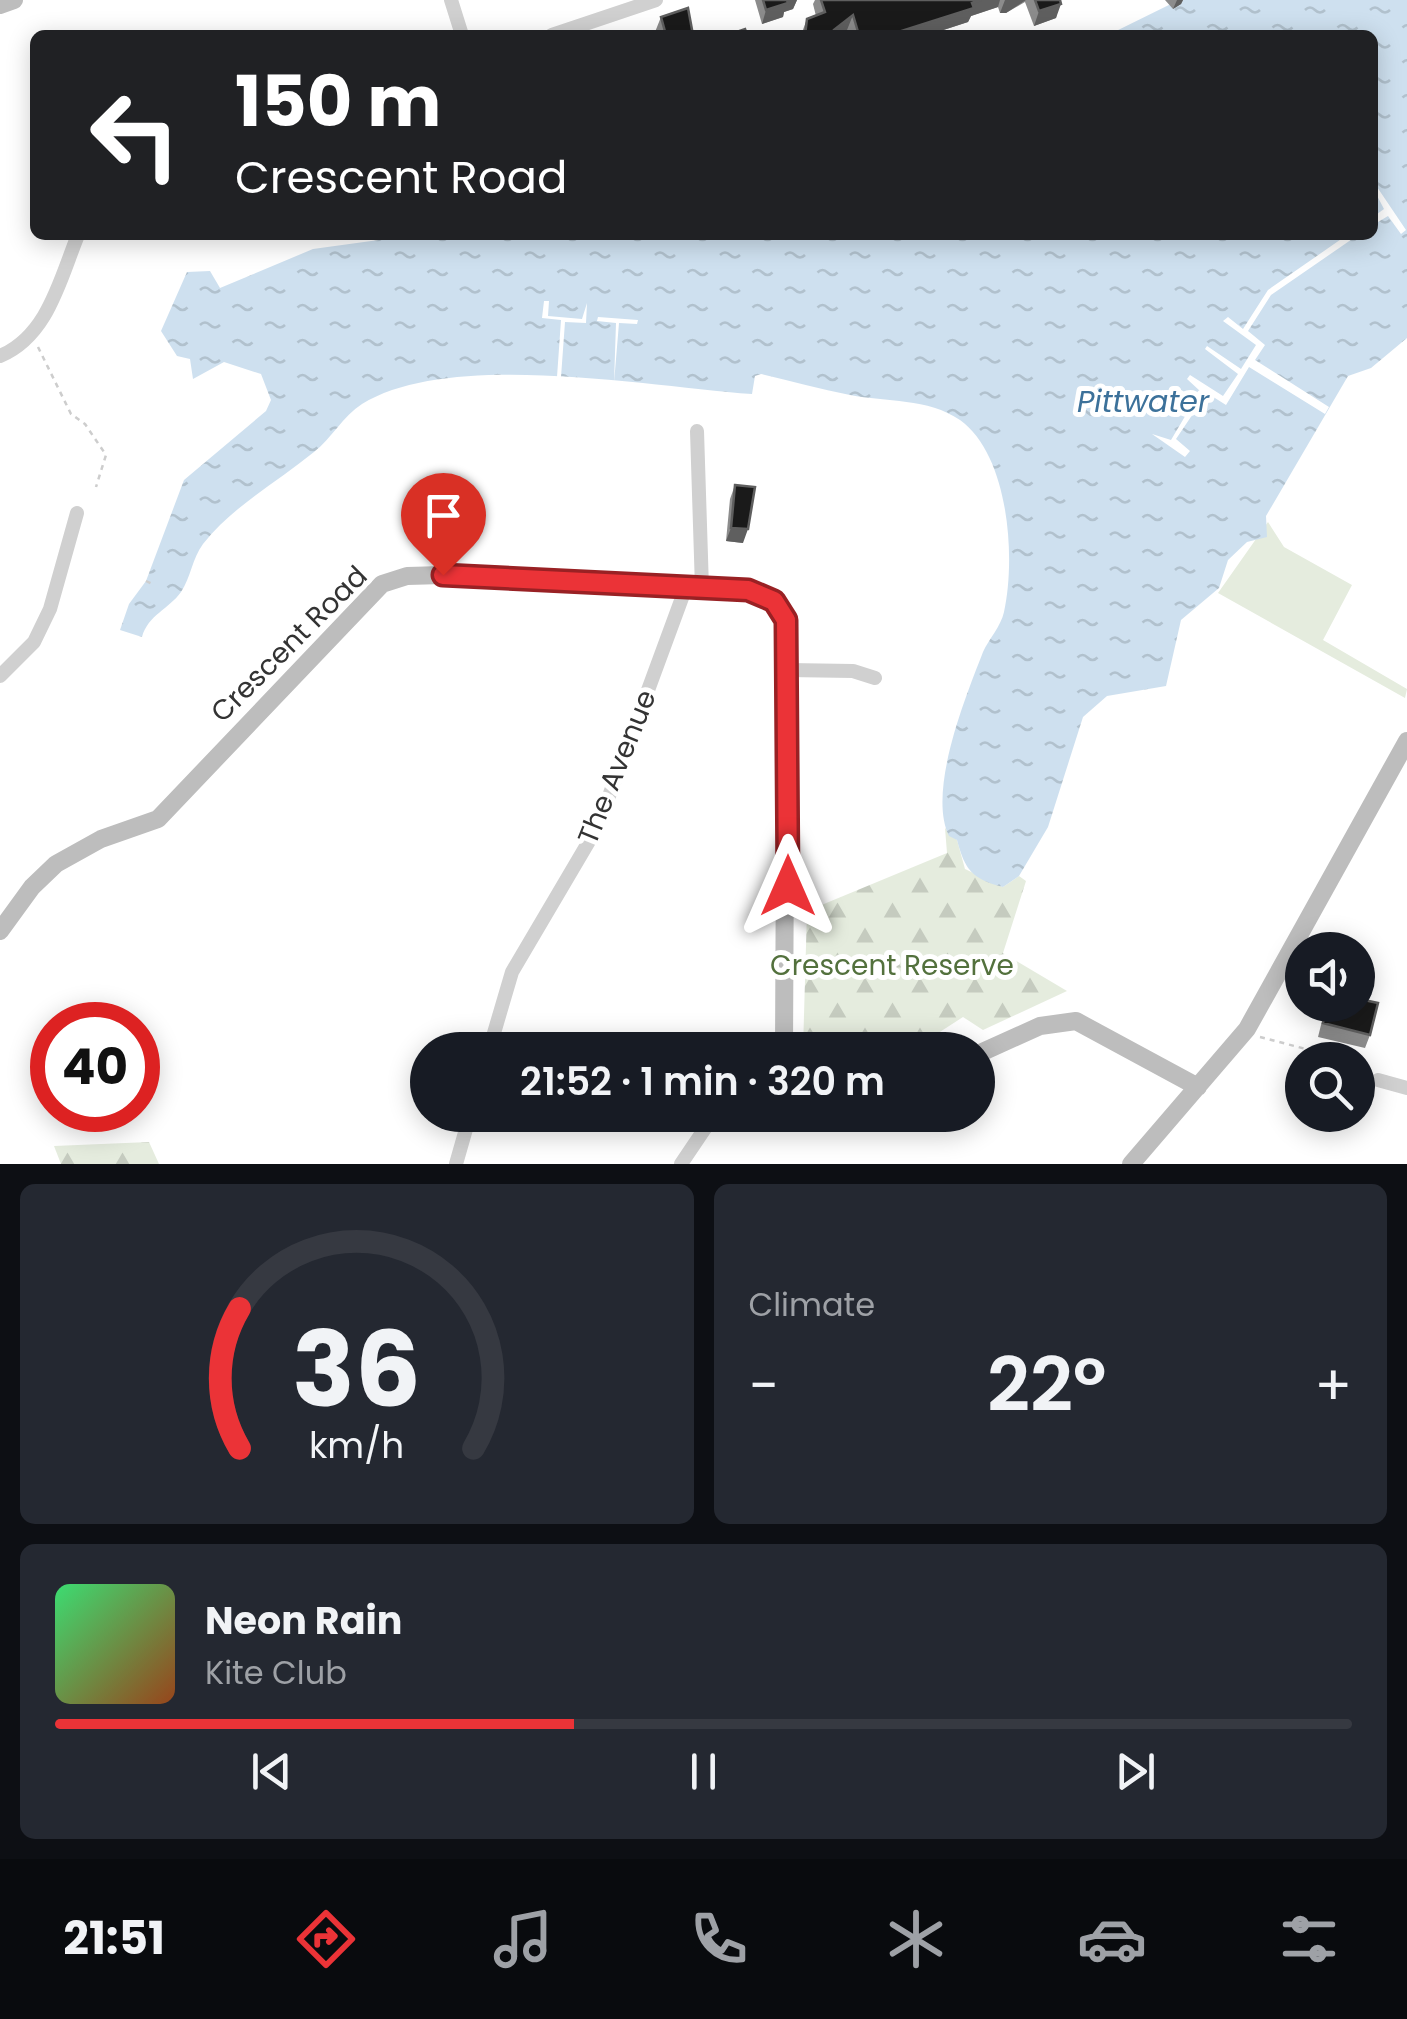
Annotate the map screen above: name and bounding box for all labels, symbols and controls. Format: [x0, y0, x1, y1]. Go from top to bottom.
text: 150 m [235, 52, 441, 151]
icon: left [70, 70, 200, 200]
text: Crescent Road [235, 146, 567, 209]
water label: Pittwater [1077, 380, 1210, 423]
pin [401, 473, 486, 576]
icon: arrive [416, 488, 471, 543]
street label: Crescent Road [202, 557, 376, 731]
street label: The Avenue [568, 684, 666, 850]
position arrow [736, 834, 840, 938]
map controls [1285, 932, 1375, 1132]
button: sound [1285, 932, 1375, 1022]
park label: Crescent Reserve [770, 946, 1014, 985]
speed limit sign: 40 [30, 1002, 160, 1132]
button: search [1285, 1042, 1375, 1132]
text: 21:52 · 1 min · 320 m [520, 1055, 885, 1108]
text: Climate [749, 1282, 875, 1327]
text: 36 [292, 1297, 421, 1442]
text: 22° [987, 1332, 1106, 1437]
text: − [749, 1347, 779, 1424]
text: + [1314, 1347, 1352, 1424]
text: km/h [309, 1420, 404, 1471]
text: Neon Rain [205, 1594, 402, 1647]
text: Kite Club [205, 1650, 347, 1695]
icon: previous [244, 1744, 299, 1799]
icon: pause [676, 1744, 731, 1799]
icon: next [1108, 1744, 1163, 1799]
icon: directions [291, 1904, 361, 1974]
icon: music [488, 1904, 558, 1974]
icon: phone [684, 1904, 754, 1974]
icon: climate [881, 1904, 951, 1974]
icon: car [1077, 1904, 1147, 1974]
icon: filters [1274, 1904, 1344, 1974]
text: 21:51 [63, 1907, 165, 1970]

